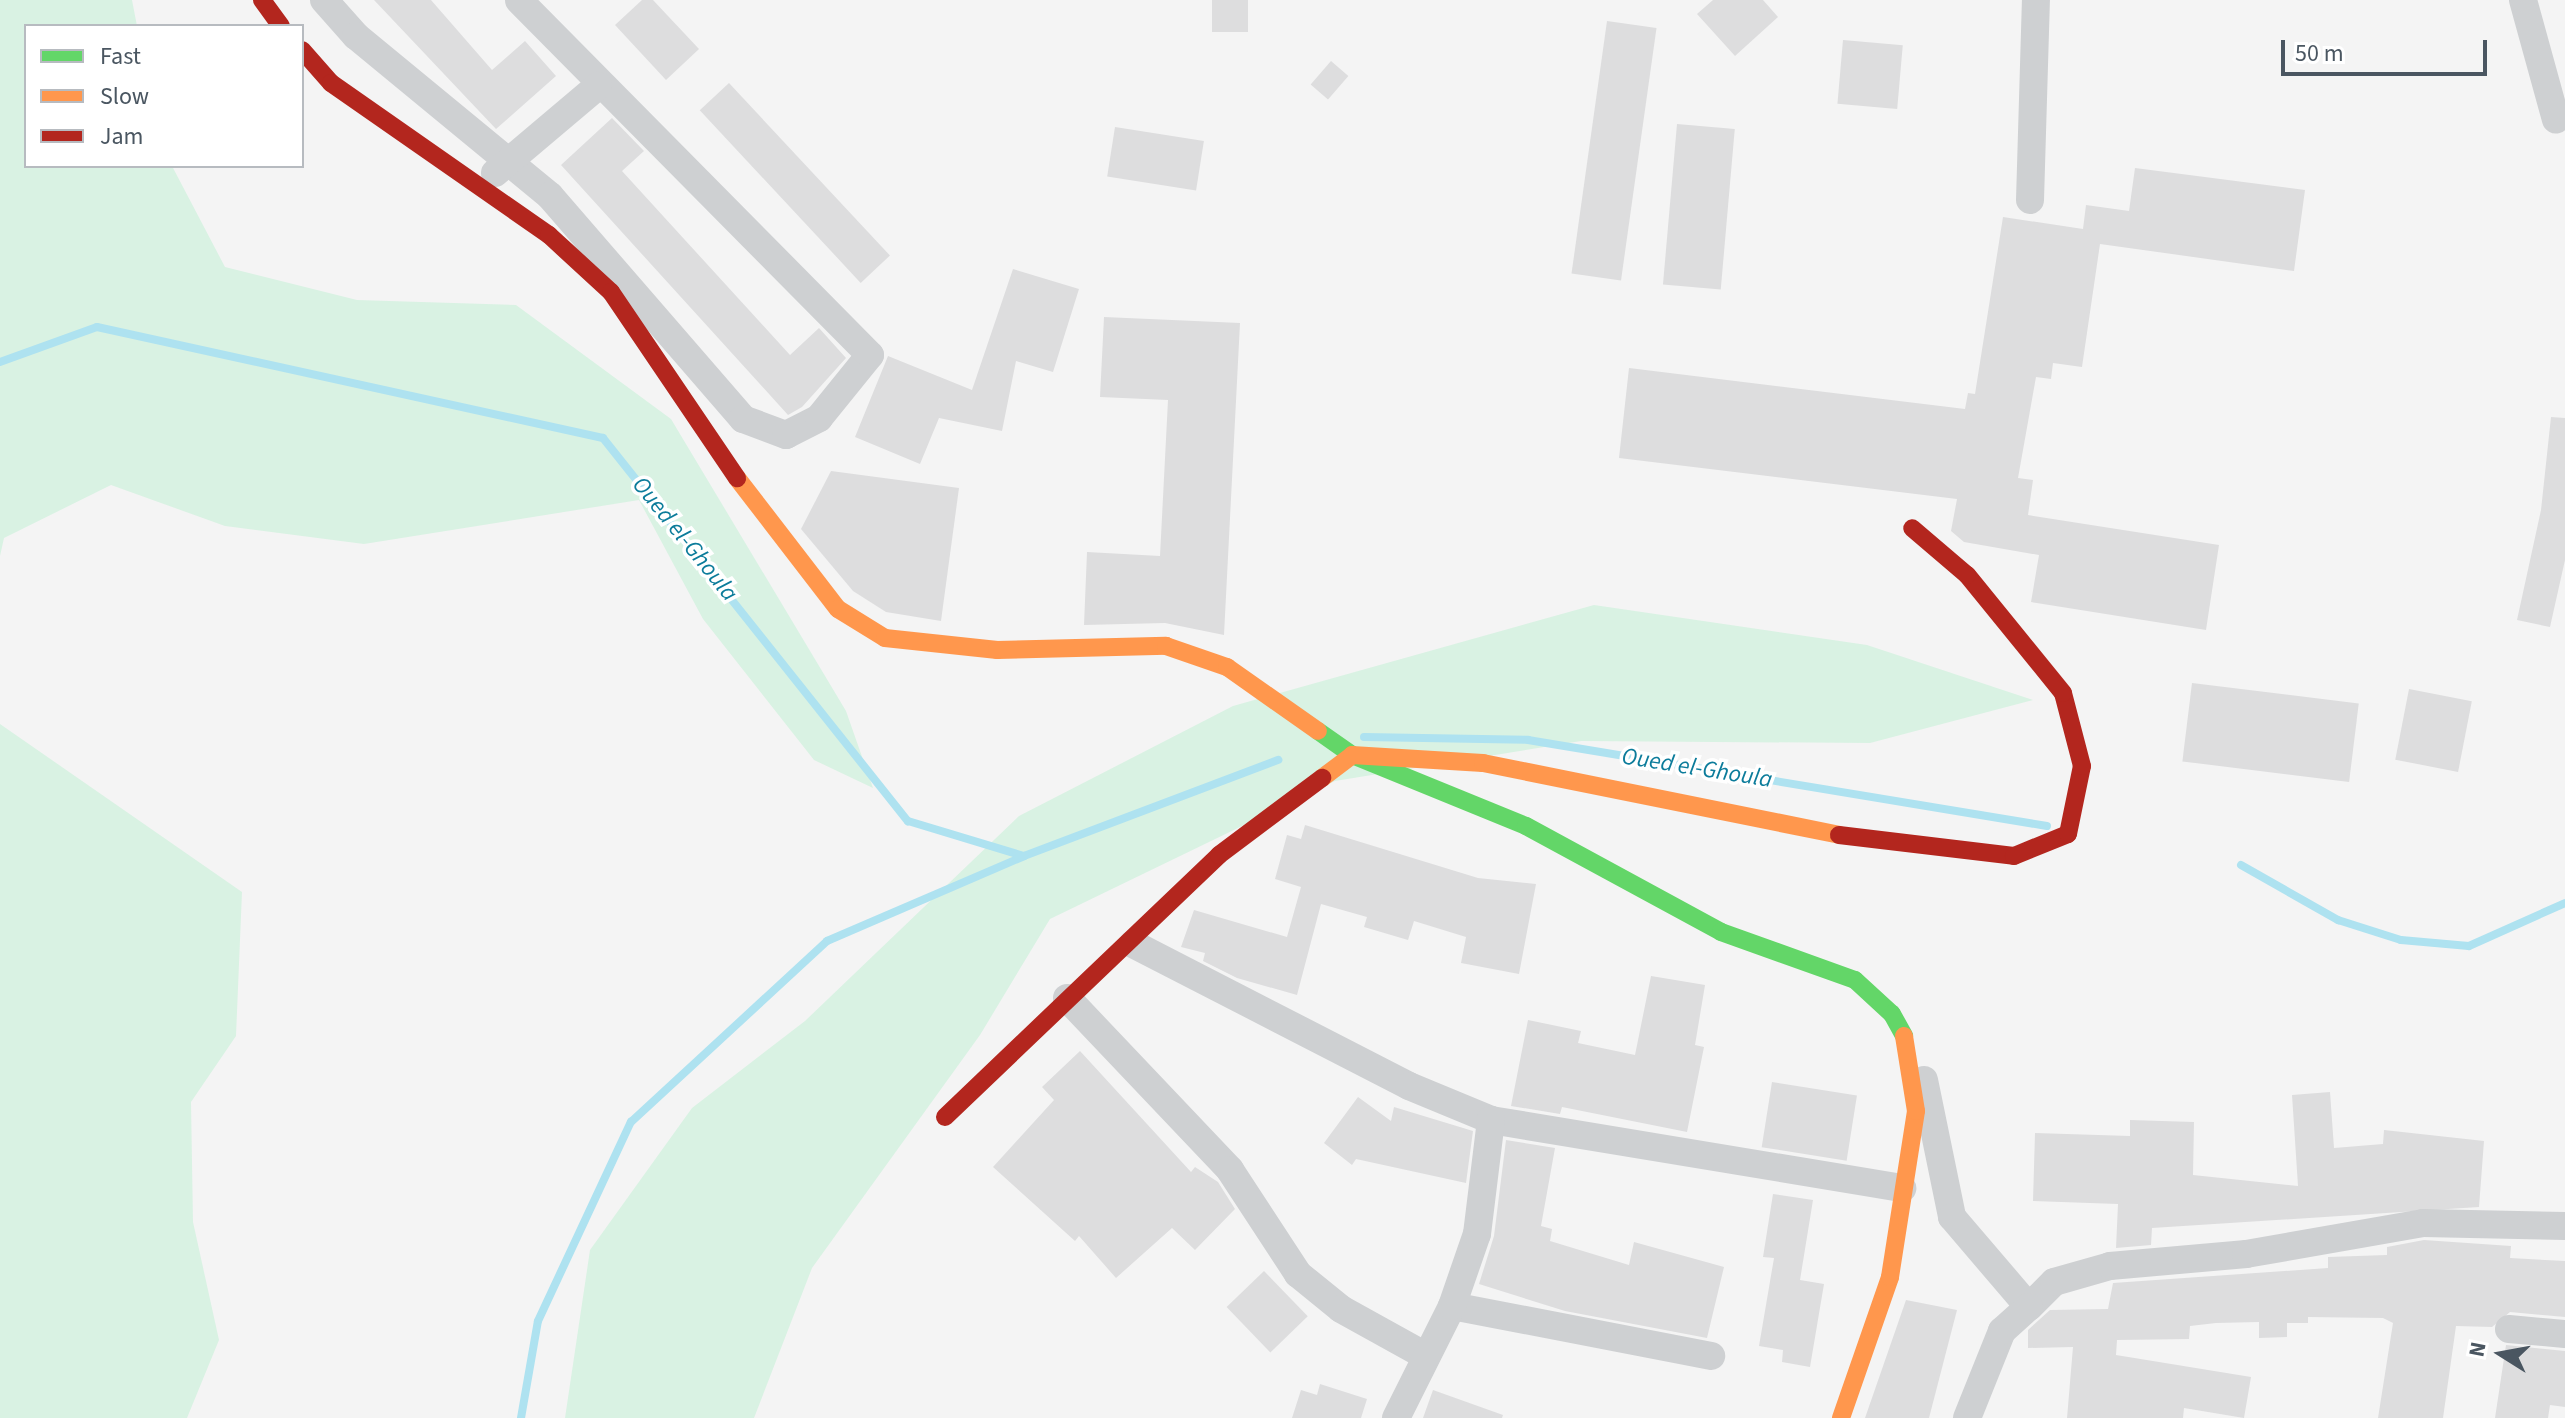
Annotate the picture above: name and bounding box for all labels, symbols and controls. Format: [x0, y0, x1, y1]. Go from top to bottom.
legend [24, 24, 304, 168]
scale bar [2285, 24, 2491, 74]
text: 50 m [2295, 36, 2344, 71]
text: Fast [100, 39, 141, 74]
text: Slow [100, 79, 149, 114]
text: Jam [100, 119, 144, 154]
water label: Oued el-Ghoula [626, 471, 744, 607]
water label: Oued el-Ghoula [1620, 742, 1774, 794]
north arrow [2461, 1314, 2541, 1394]
text: N [2460, 1339, 2495, 1360]

